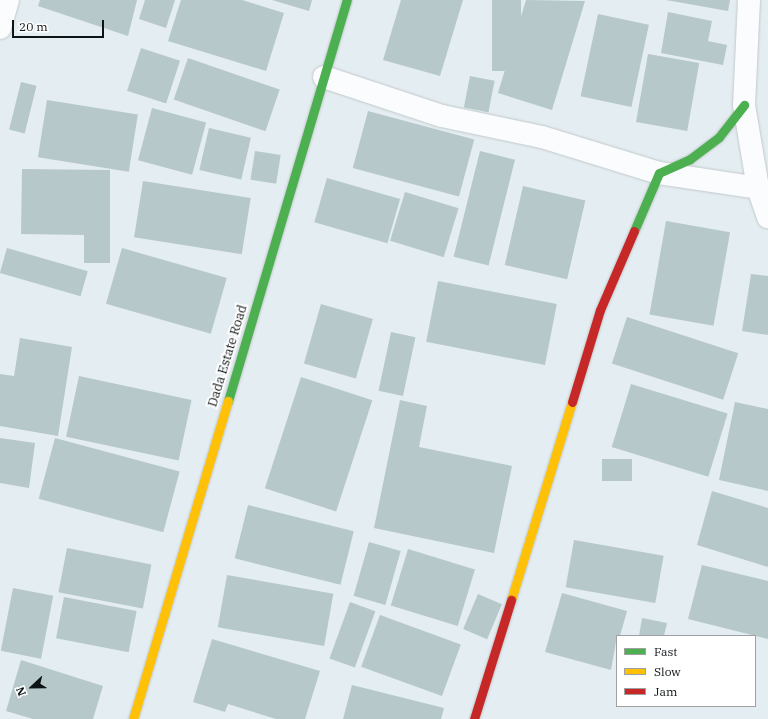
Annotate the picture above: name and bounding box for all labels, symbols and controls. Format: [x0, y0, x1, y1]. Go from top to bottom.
scale bar [14, 12, 106, 38]
text: 20 m [19, 19, 48, 34]
street label: Dada Estate Road [205, 303, 251, 409]
legend [616, 635, 756, 707]
text: Fast [654, 644, 678, 659]
text: Slow [654, 664, 681, 679]
north arrow [12, 667, 52, 707]
text: Jam [654, 684, 677, 699]
text: N [13, 685, 29, 698]

